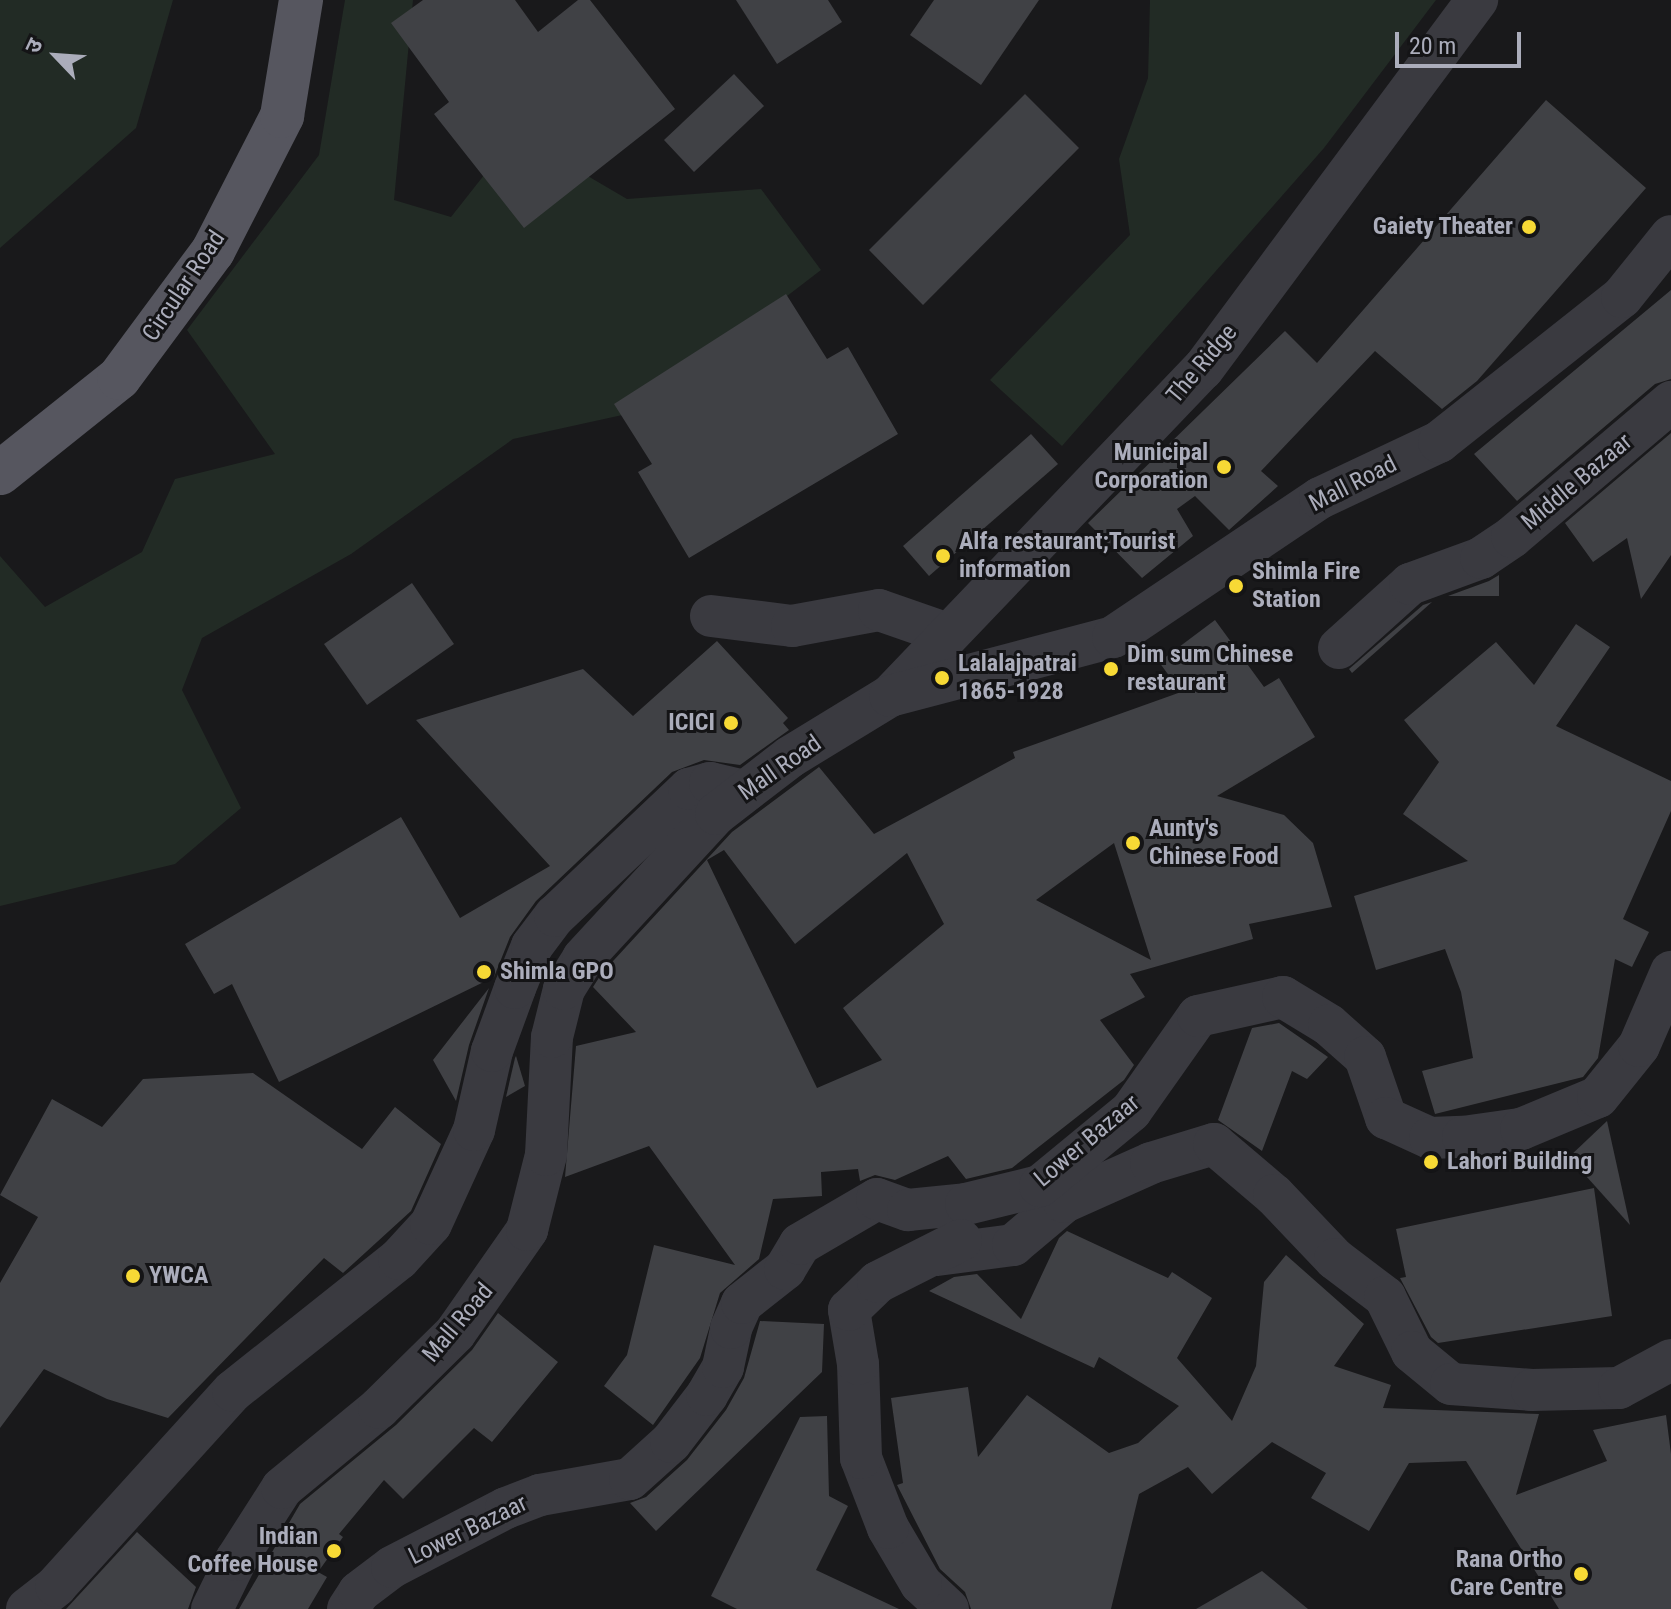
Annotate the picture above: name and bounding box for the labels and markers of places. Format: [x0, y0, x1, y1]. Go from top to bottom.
place label: Gaiety Theater [1372, 213, 1513, 241]
marker: Gaiety Theater [1520, 218, 1538, 236]
place label: Municipal Corporation [1095, 439, 1208, 495]
marker: Municipal Corporation [1215, 458, 1233, 476]
place label: Alfa restaurant;Tourist information [959, 528, 1175, 584]
marker: Alfa restaurant;Tourist information [934, 547, 952, 565]
place label: Shimla Fire Station [1252, 558, 1360, 614]
marker: Shimla Fire Station [1227, 577, 1245, 595]
place label: Dim sum Chinese restaurant [1127, 641, 1293, 697]
place label: Lalalajpatrai 1865-1928 [958, 650, 1077, 706]
marker: Dim sum Chinese restaurant [1102, 660, 1120, 678]
marker: Lalalajpatrai 1865-1928 [933, 669, 951, 687]
place label: ICICI [668, 709, 715, 737]
marker: ICICI [722, 714, 740, 732]
place label: Aunty's Chinese Food [1149, 815, 1279, 871]
marker: Aunty's Chinese Food [1124, 834, 1142, 852]
place label: Shimla GPO [500, 958, 614, 986]
marker: Shimla GPO [475, 963, 493, 981]
place label: Lahori Building [1447, 1148, 1592, 1176]
marker: Lahori Building [1422, 1153, 1440, 1171]
place label: YWCA [149, 1262, 208, 1290]
marker: YWCA [124, 1267, 142, 1285]
place label: Indian Coffee House [188, 1523, 318, 1579]
marker: Indian Coffee House [325, 1542, 343, 1560]
place label: Rana Ortho Care Centre [1450, 1546, 1563, 1602]
marker: Rana Ortho Care Centre [1570, 1563, 1592, 1585]

